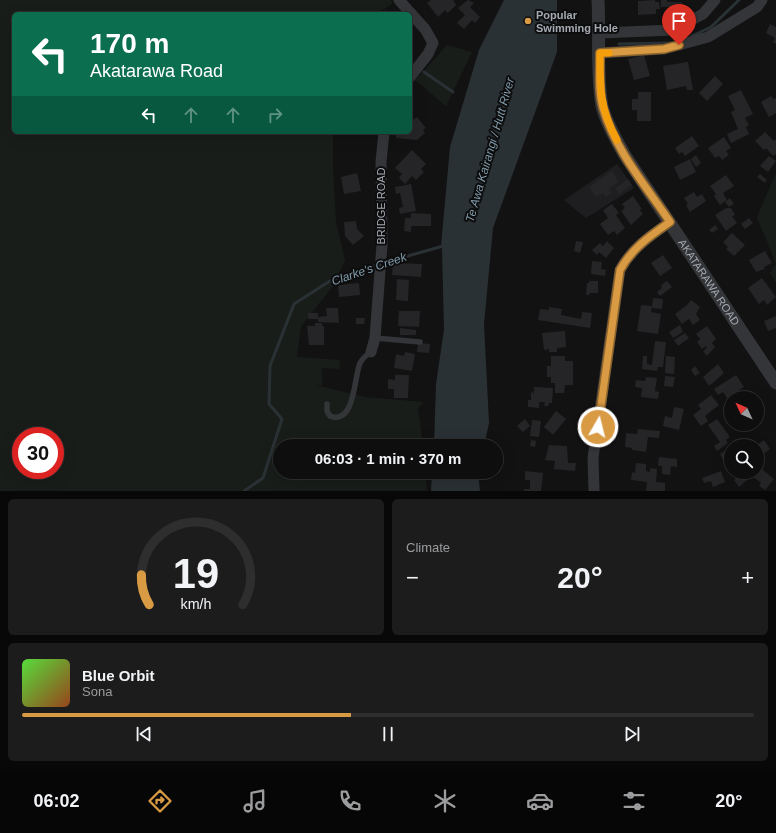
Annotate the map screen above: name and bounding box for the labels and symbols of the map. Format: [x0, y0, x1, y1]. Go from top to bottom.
pin [662, 4, 696, 45]
place label: Popular Swimming Hole [536, 9, 618, 34]
marker: Popular Swimming Hole [523, 16, 533, 26]
water label: Te Awa Kairangi / Hutt River [463, 75, 518, 224]
street label: BRIDGE ROAD [375, 167, 387, 245]
street label: AKATARAWA ROAD [676, 237, 742, 328]
water label: Clarke's Creek [330, 249, 409, 288]
north arrow [724, 391, 764, 431]
position arrow [577, 406, 619, 448]
speed limit sign: 30 [12, 427, 64, 479]

